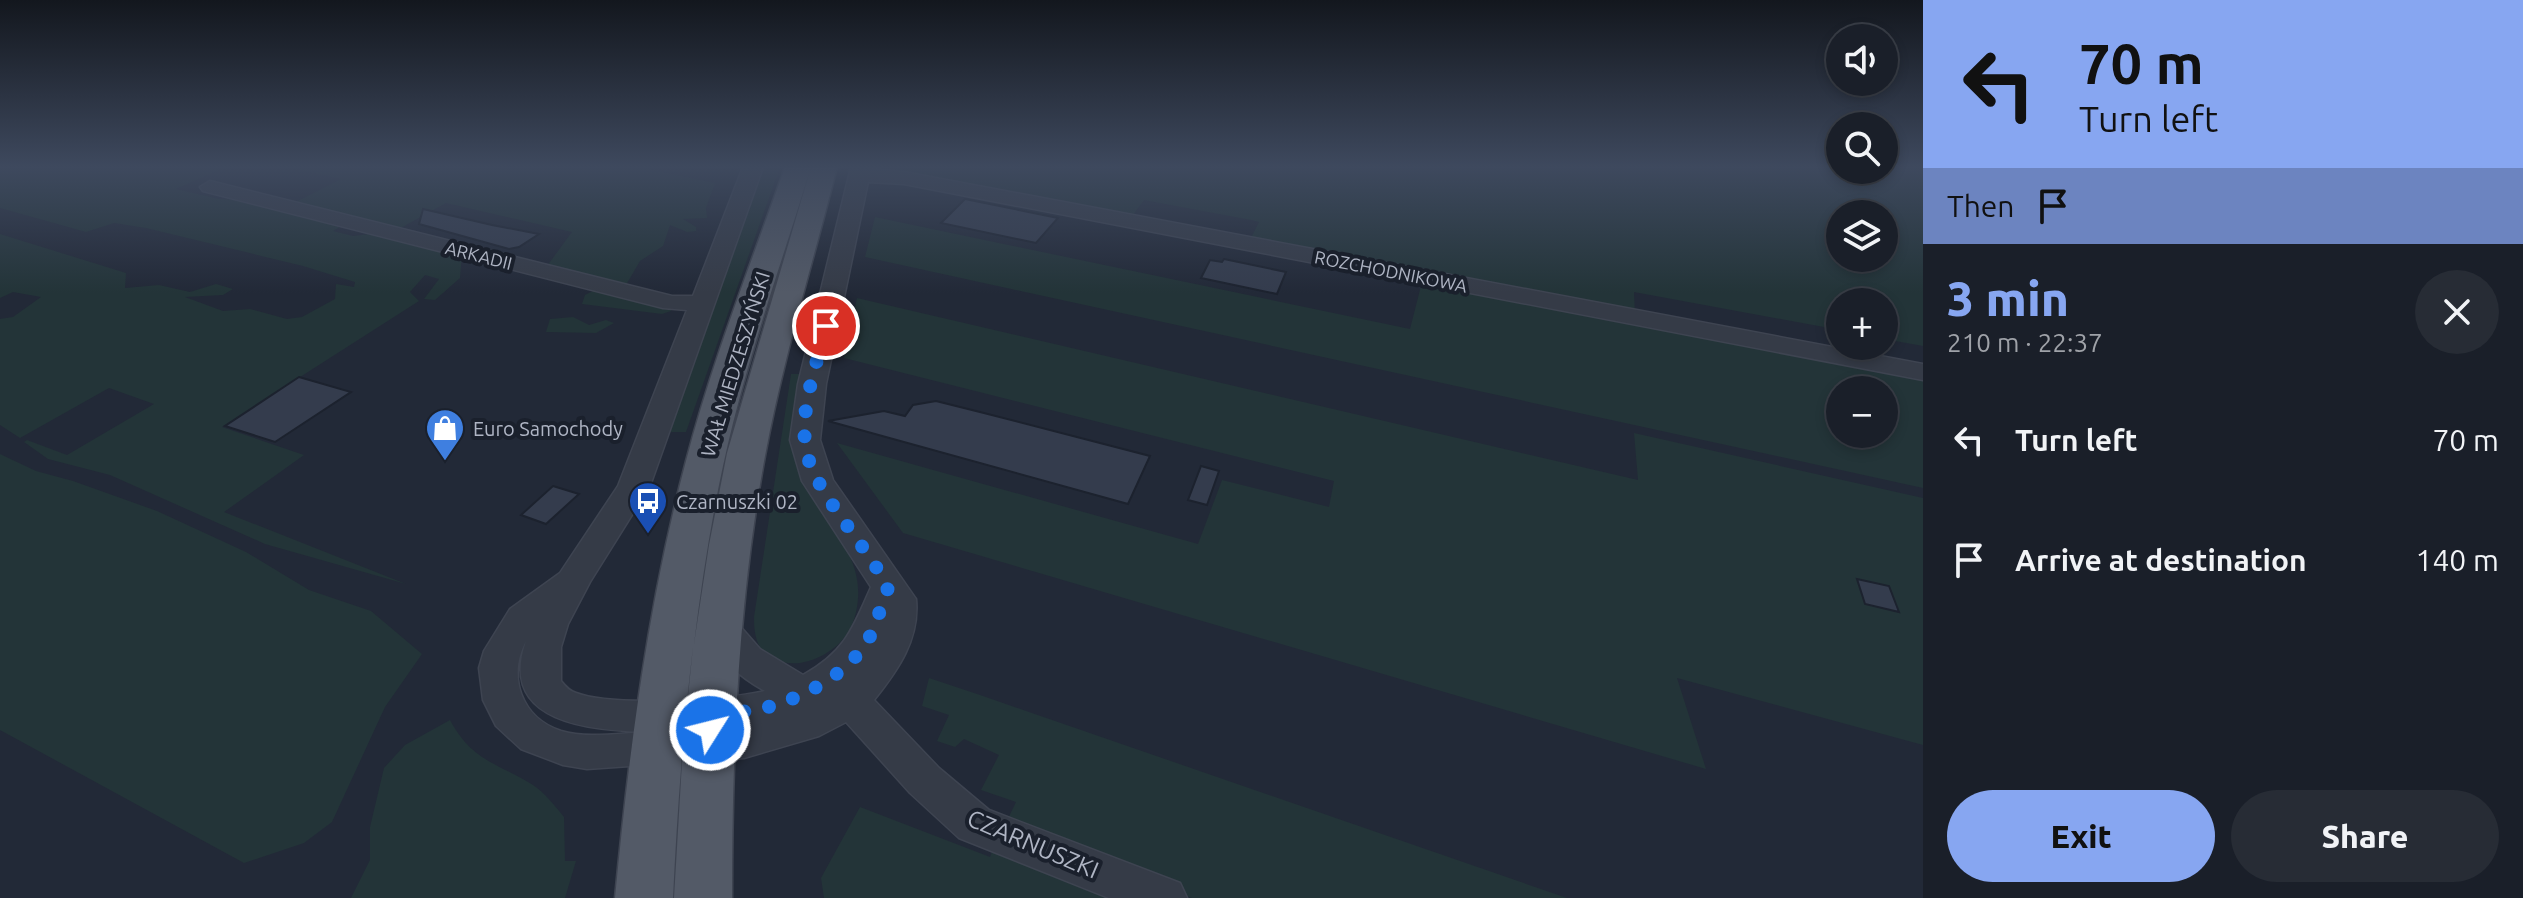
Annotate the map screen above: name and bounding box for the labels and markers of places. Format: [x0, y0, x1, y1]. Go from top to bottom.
pin [792, 292, 860, 360]
shop icon: Euro Samochody [424, 407, 466, 462]
place label: Euro Samochody [473, 417, 623, 440]
bus stop icon: Czarnuszki 02 [627, 480, 669, 535]
place label: Czarnuszki 02 [676, 490, 798, 513]

